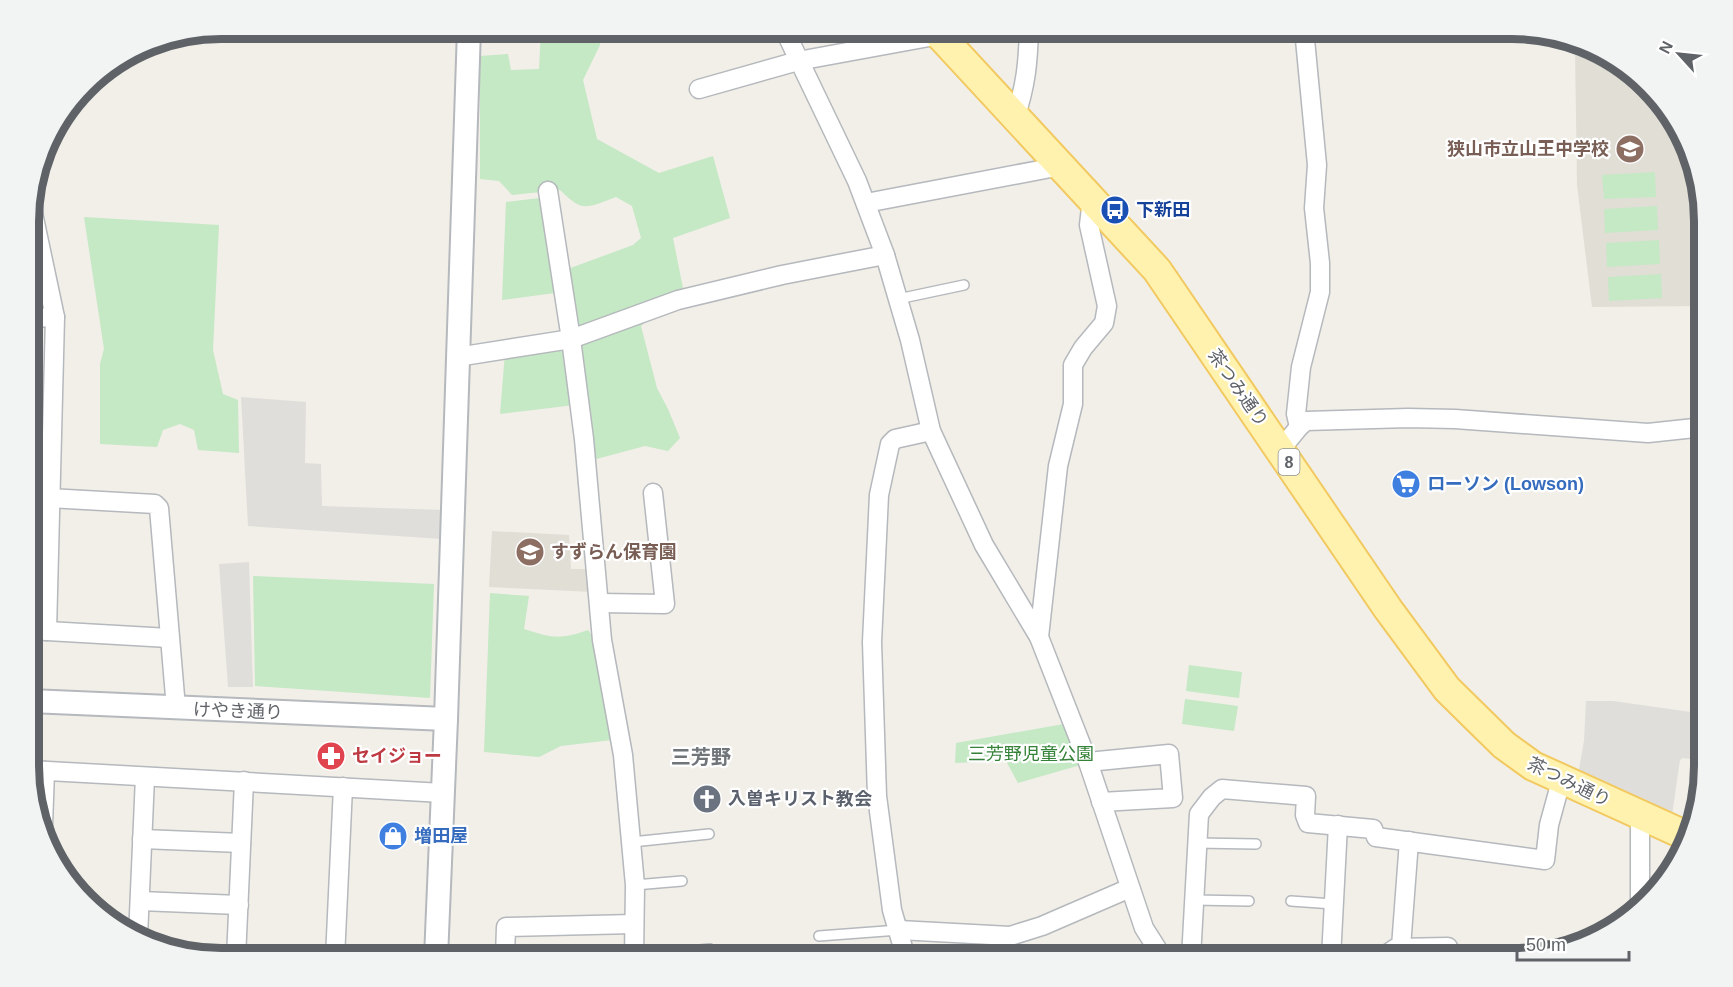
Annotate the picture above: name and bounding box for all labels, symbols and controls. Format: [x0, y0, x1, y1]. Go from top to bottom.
north arrow [1649, 24, 1709, 84]
text: N [1656, 38, 1676, 56]
school or university icon: 狭山市立山王中学校 [1614, 133, 1646, 165]
place label: 狭山市立山王中学校 [1447, 139, 1609, 159]
bus stop icon: 下新田 [1099, 194, 1131, 226]
place label: 下新田 [1136, 200, 1190, 220]
street label: 茶つみ通り [1204, 345, 1272, 431]
road number: 8 [1278, 449, 1300, 475]
supermarket icon: ローソン (Lowson) [1390, 468, 1422, 500]
place label: ローソン (Lowson) [1427, 474, 1584, 494]
school or university icon: すずらん保育園 [514, 536, 546, 568]
place label: すずらん保育園 [551, 541, 677, 562]
street label: けやき通り [193, 699, 283, 723]
pharmacy icon: セイジョー [315, 740, 347, 772]
park label: 三芳野児童公園 [968, 744, 1094, 764]
place label: セイジョー [352, 746, 442, 766]
district label: 三芳野 [671, 746, 731, 768]
street label: 茶つみ通り [1524, 753, 1614, 811]
church icon: 入曽キリスト教会 [691, 783, 723, 815]
place label: 入曽キリスト教会 [728, 789, 872, 809]
shop icon: 増田屋 [377, 820, 409, 852]
place label: 増田屋 [414, 826, 468, 846]
scale bar [1517, 924, 1630, 962]
text: 50 m [1526, 935, 1566, 955]

